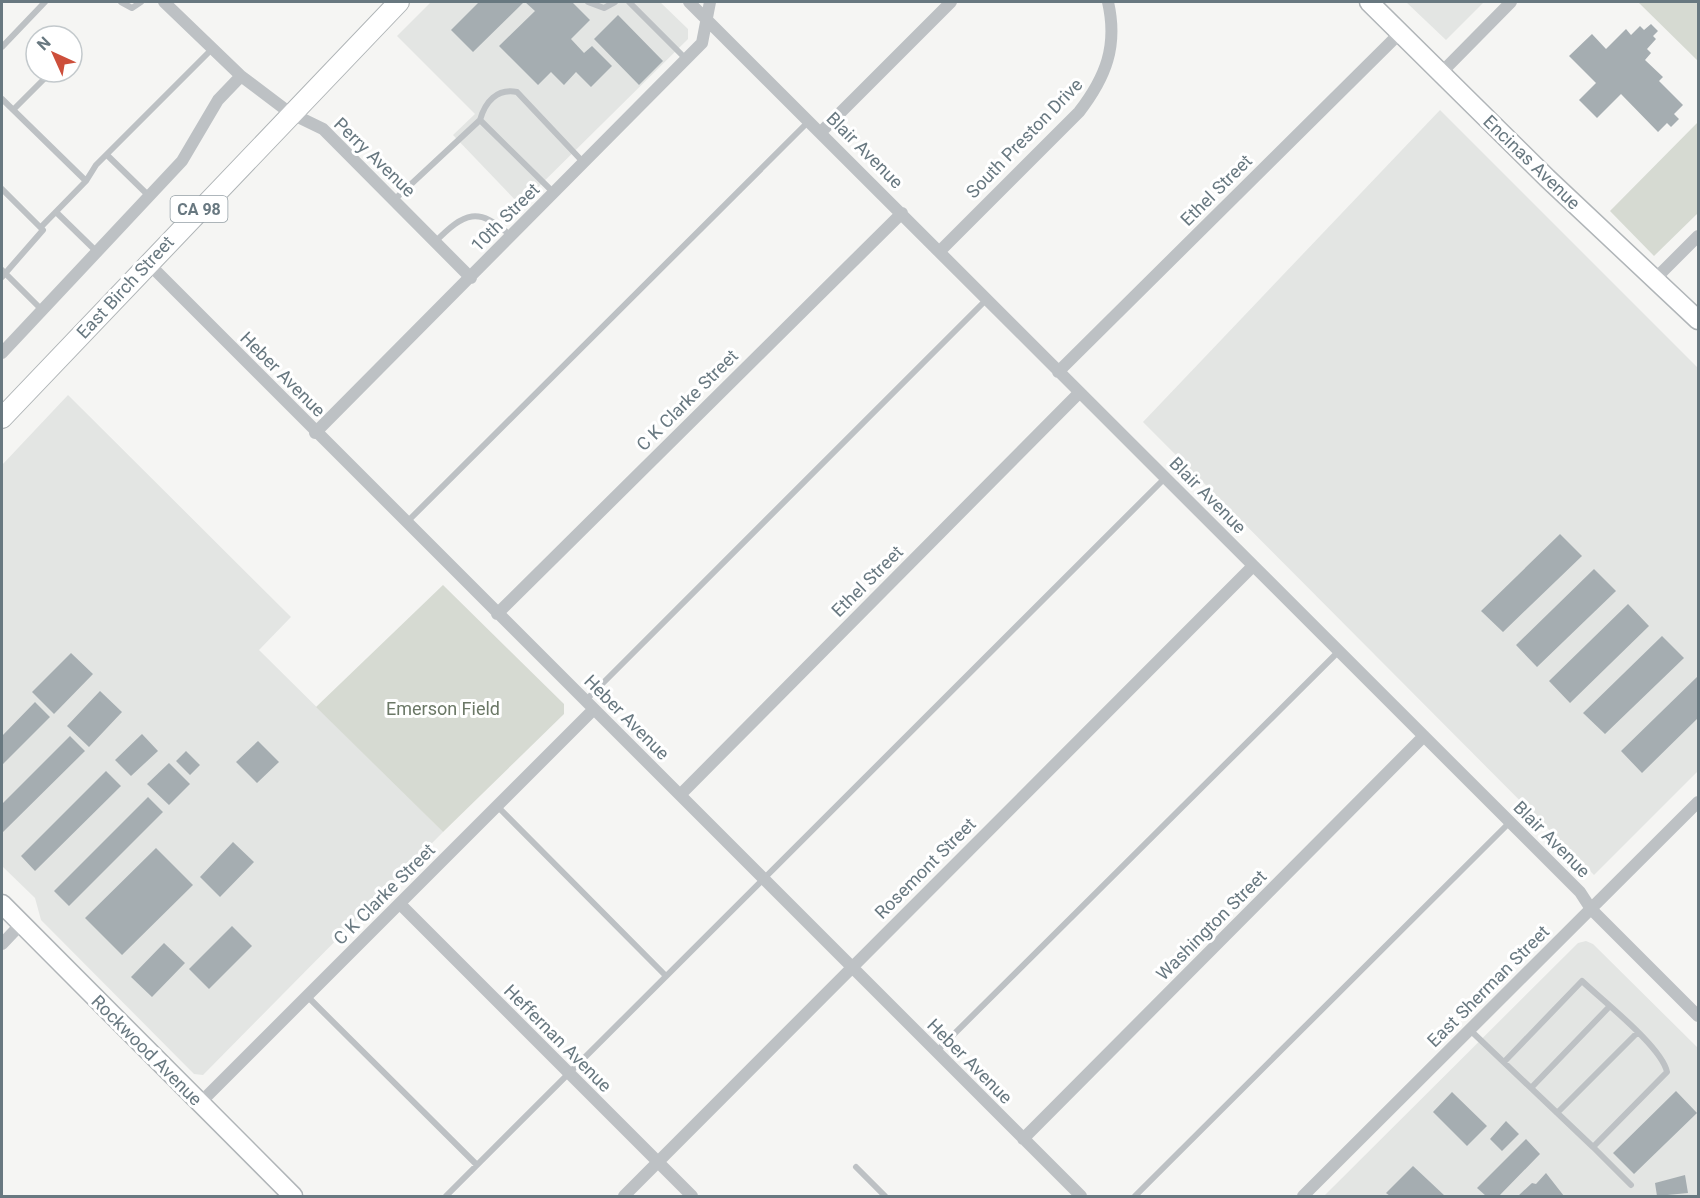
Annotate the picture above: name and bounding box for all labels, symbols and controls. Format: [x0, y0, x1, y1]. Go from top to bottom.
north arrow [24, 24, 84, 84]
text: N [33, 33, 54, 54]
street label: South Preston Drive [962, 74, 1086, 202]
street label: Blair Avenue [823, 108, 907, 192]
street label: Encinas Avenue [1479, 111, 1585, 213]
street label: Perry Avenue [330, 113, 420, 201]
street label: Ethel Street [1176, 150, 1256, 230]
street label: 10th Street [466, 178, 544, 256]
road number: CA 98 [170, 196, 228, 222]
street label: East Birch Street [72, 231, 178, 343]
street label: Heber Avenue [236, 327, 330, 421]
street label: C K Clarke Street [632, 345, 742, 455]
street label: Blair Avenue [1166, 453, 1250, 537]
street label: Ethel Street [827, 541, 907, 621]
street label: Heber Avenue [580, 670, 674, 764]
park label: Emerson Field [386, 698, 500, 719]
street label: Blair Avenue [1510, 797, 1594, 881]
street label: Rosemont Street [870, 813, 980, 923]
street label: C K Clarke Street [329, 839, 439, 949]
street label: Washington Street [1152, 866, 1270, 984]
street label: East Sherman Street [1423, 921, 1553, 1051]
street label: Heffernan Avenue [500, 980, 616, 1096]
street label: Rockwood Avenue [87, 990, 207, 1110]
street label: Heber Avenue [923, 1014, 1017, 1108]

